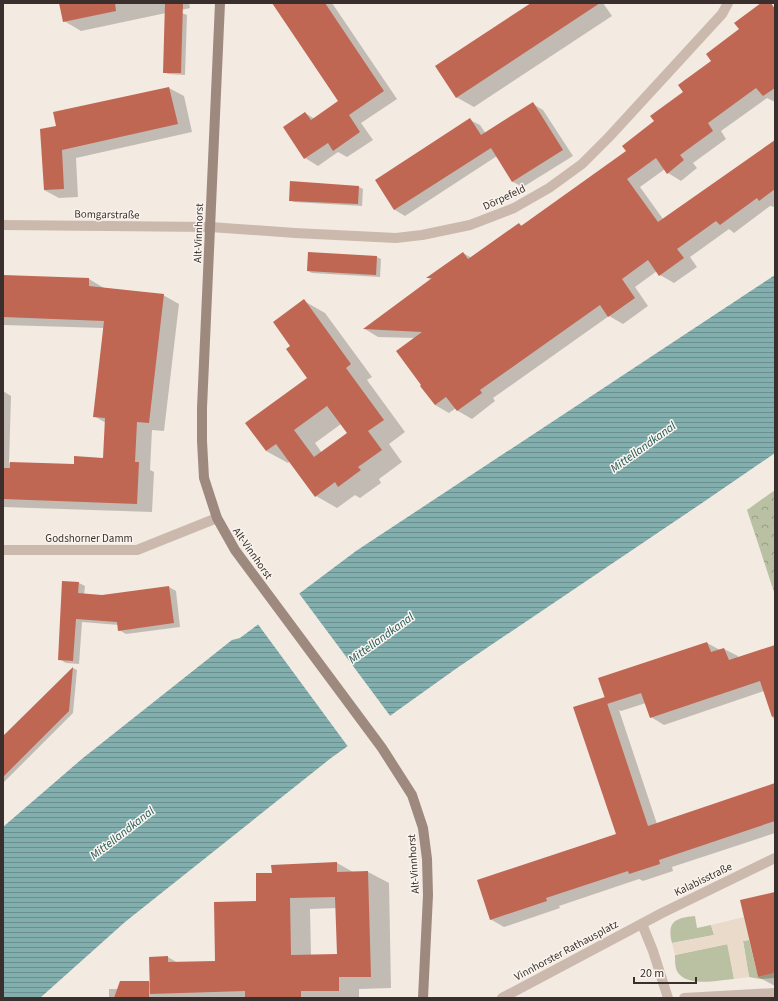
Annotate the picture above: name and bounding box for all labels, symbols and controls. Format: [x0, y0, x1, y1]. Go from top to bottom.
street label: Dörpefeld [480, 181, 528, 214]
street label: Alt-Vinnhorst [190, 203, 207, 263]
street label: Bomgarstraße [74, 206, 140, 223]
water label: Mittellandkanal [607, 418, 680, 477]
street label: Alt-Vinnhorst [229, 525, 276, 582]
street label: Godshorner Damm [45, 531, 133, 546]
water label: Mittellandkanal [345, 609, 418, 668]
water label: Mittellandkanal [87, 803, 158, 864]
street label: Alt-Vinnhorst [404, 833, 423, 894]
street label: Kalabisstraße [672, 859, 735, 900]
street label: Vinnhorster Rathausplatz [512, 917, 621, 984]
scale bar [634, 959, 696, 985]
text: 20 m [640, 965, 664, 982]

